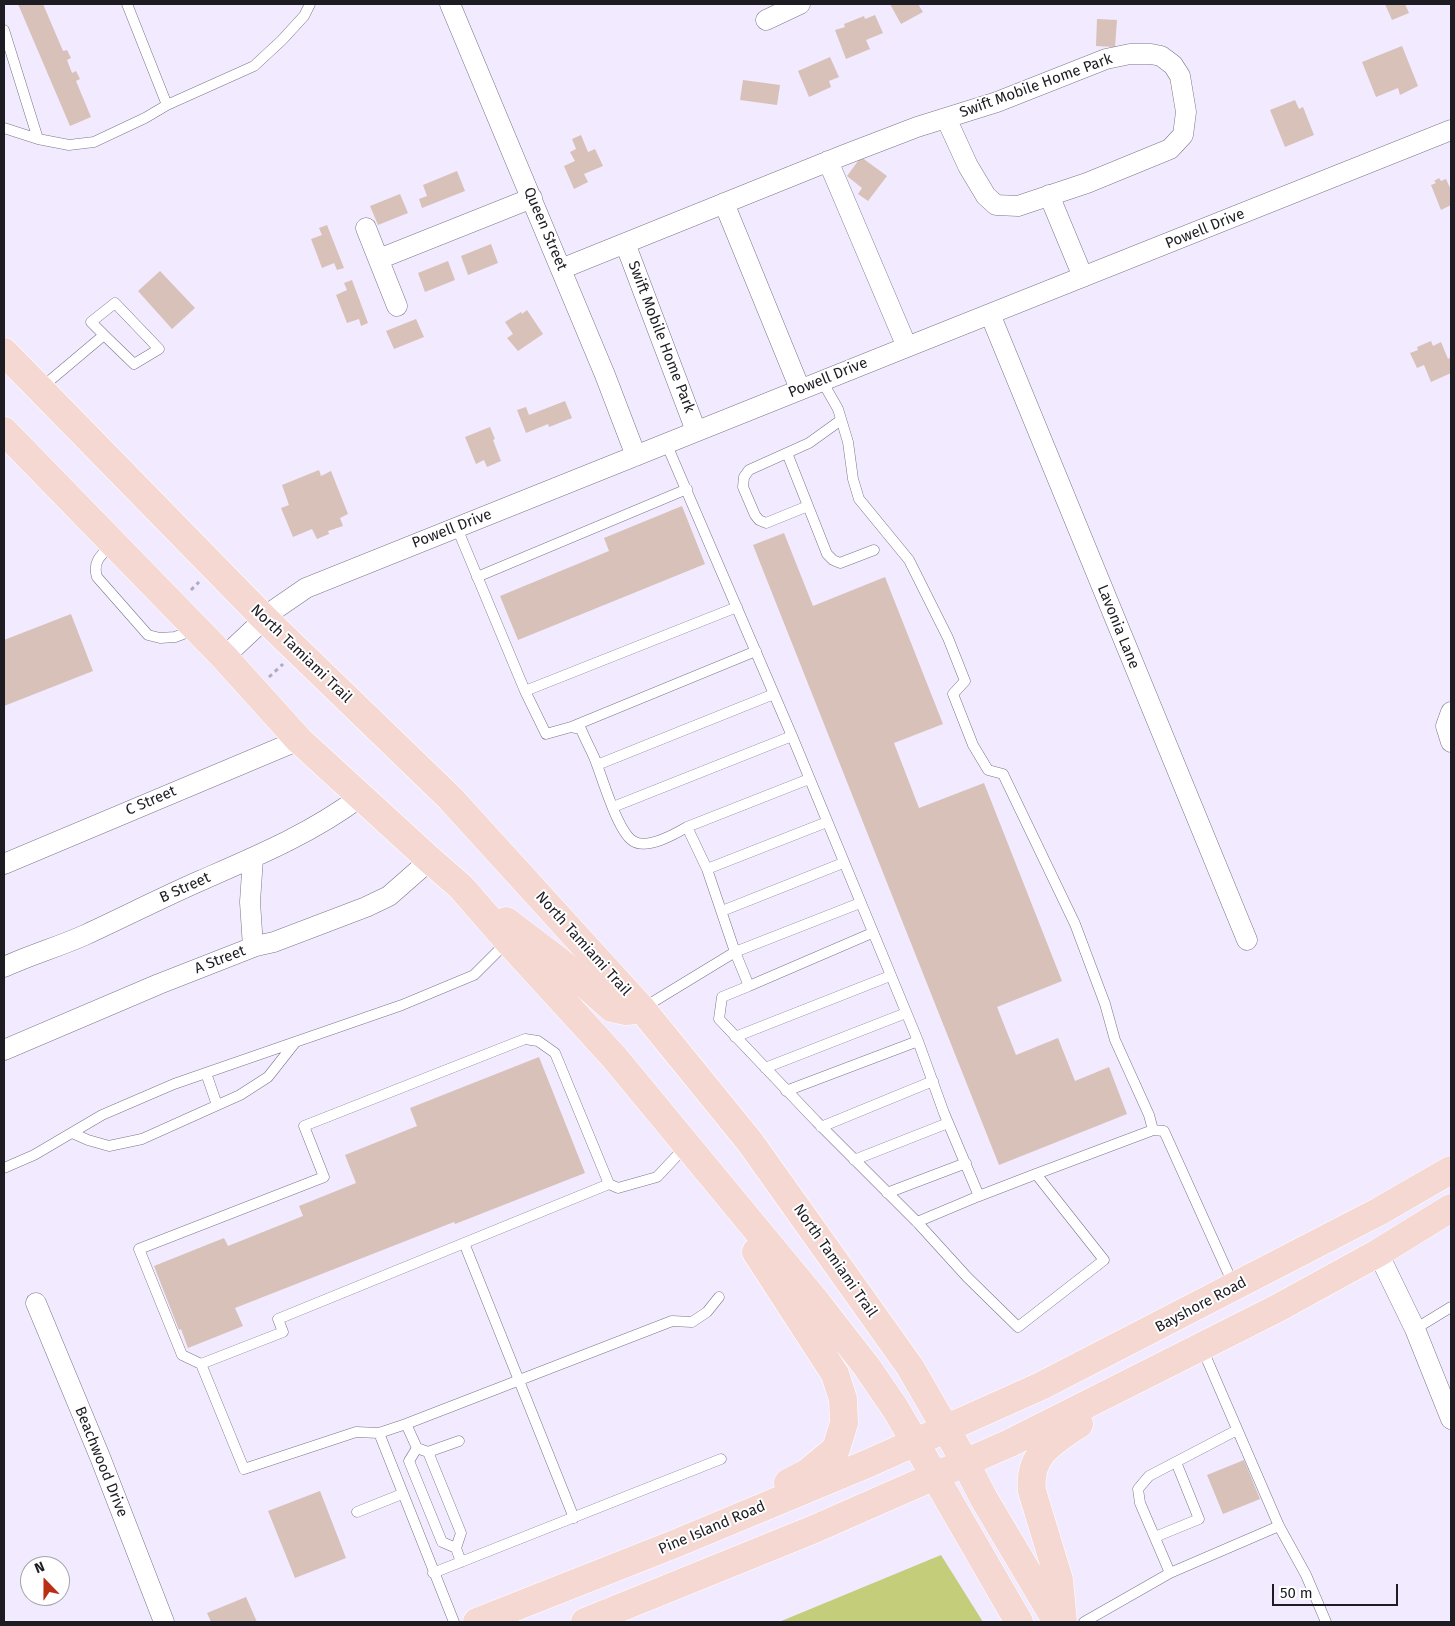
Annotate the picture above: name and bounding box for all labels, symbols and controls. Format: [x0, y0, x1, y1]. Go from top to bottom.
street label: Swift Mobile Home Park [957, 50, 1115, 122]
street label: Queen Street [519, 185, 571, 273]
street label: Powell Drive [1163, 205, 1247, 253]
street label: Swift Mobile Home Park [624, 259, 698, 415]
street label: Powell Drive [786, 354, 870, 402]
street label: Powell Drive [410, 506, 494, 552]
street label: Lavonia Lane [1093, 582, 1143, 672]
street label: North Tamiami Trail [247, 601, 355, 707]
street label: C Street [123, 782, 179, 820]
street label: B Street [157, 869, 213, 907]
street label: North Tamiami Trail [532, 888, 634, 1000]
street label: A Street [192, 942, 248, 978]
street label: North Tamiami Trail [789, 1201, 881, 1321]
street label: Bayshore Road [1152, 1273, 1250, 1337]
street label: Beachwood Drive [71, 1404, 131, 1520]
street label: Pine Island Road [656, 1497, 768, 1559]
north arrow [20, 1556, 70, 1606]
text: N [32, 1558, 47, 1577]
scale bar [1275, 1574, 1401, 1606]
text: 50 m [1280, 1584, 1313, 1602]

